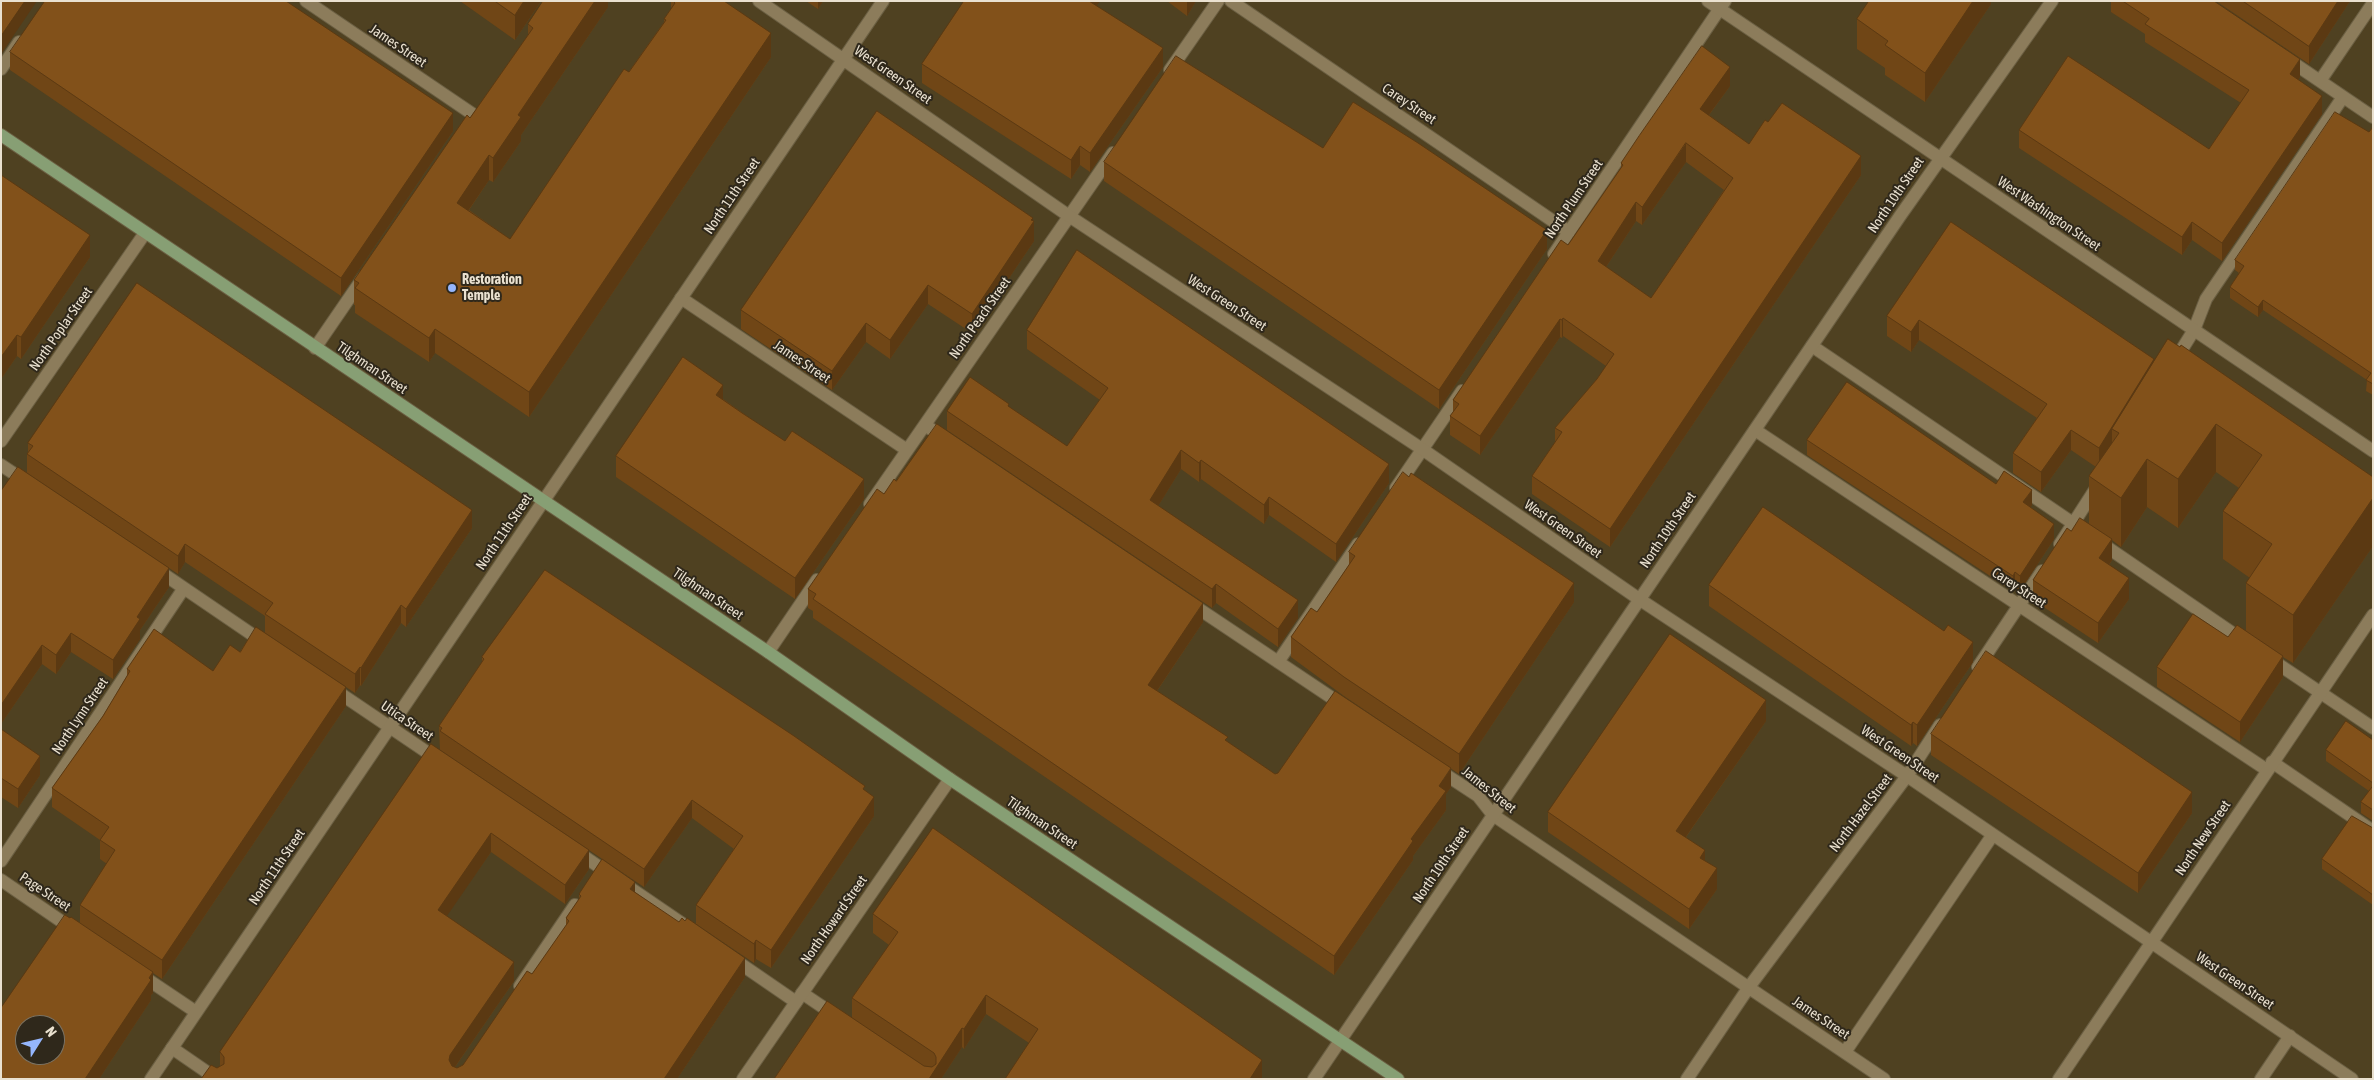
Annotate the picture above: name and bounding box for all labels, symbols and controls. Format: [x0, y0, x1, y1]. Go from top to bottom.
street label: James Street [366, 21, 430, 71]
street label: West Green Street [851, 42, 935, 108]
street label: Carey Street [1379, 80, 1439, 128]
street label: North 10th Street [1864, 154, 1928, 236]
street label: North 11th Street [700, 155, 764, 237]
street label: North Plum Street [1541, 156, 1607, 242]
street label: West Washington Street [1994, 173, 2104, 255]
street label: West Green Street [1184, 271, 1270, 335]
place label: Restoration Temple [462, 272, 522, 304]
street label: North Peach Street [946, 274, 1014, 362]
marker: Restoration Temple [446, 282, 458, 294]
street label: North Poplar Street [26, 284, 96, 374]
street label: James Street [770, 337, 834, 387]
street label: Tilghman Street [334, 338, 410, 398]
street label: North 10th Street [1636, 489, 1700, 571]
street label: North 11th Street [472, 491, 536, 573]
street label: West Green Street [1521, 496, 1605, 562]
street label: Tilghman Street [670, 564, 746, 624]
street label: Carey Street [1989, 564, 2049, 612]
street label: North Lynn Street [48, 675, 112, 757]
street label: Utica Street [377, 697, 437, 745]
street label: West Green Street [1858, 722, 1942, 786]
street label: James Street [1458, 763, 1520, 817]
street label: North Hazel Street [1826, 770, 1896, 856]
street label: Tilghman Street [1004, 793, 1080, 853]
street label: North New Street [2172, 797, 2234, 879]
street label: North 10th Street [1409, 824, 1473, 906]
street label: North 11th Street [245, 826, 309, 908]
street label: Page Street [16, 869, 74, 915]
street label: North Howard Street [797, 872, 871, 968]
street label: West Green Street [2193, 949, 2277, 1013]
street label: James Street [1789, 993, 1853, 1043]
north arrow [15, 1015, 65, 1065]
text: N [42, 1024, 60, 1040]

